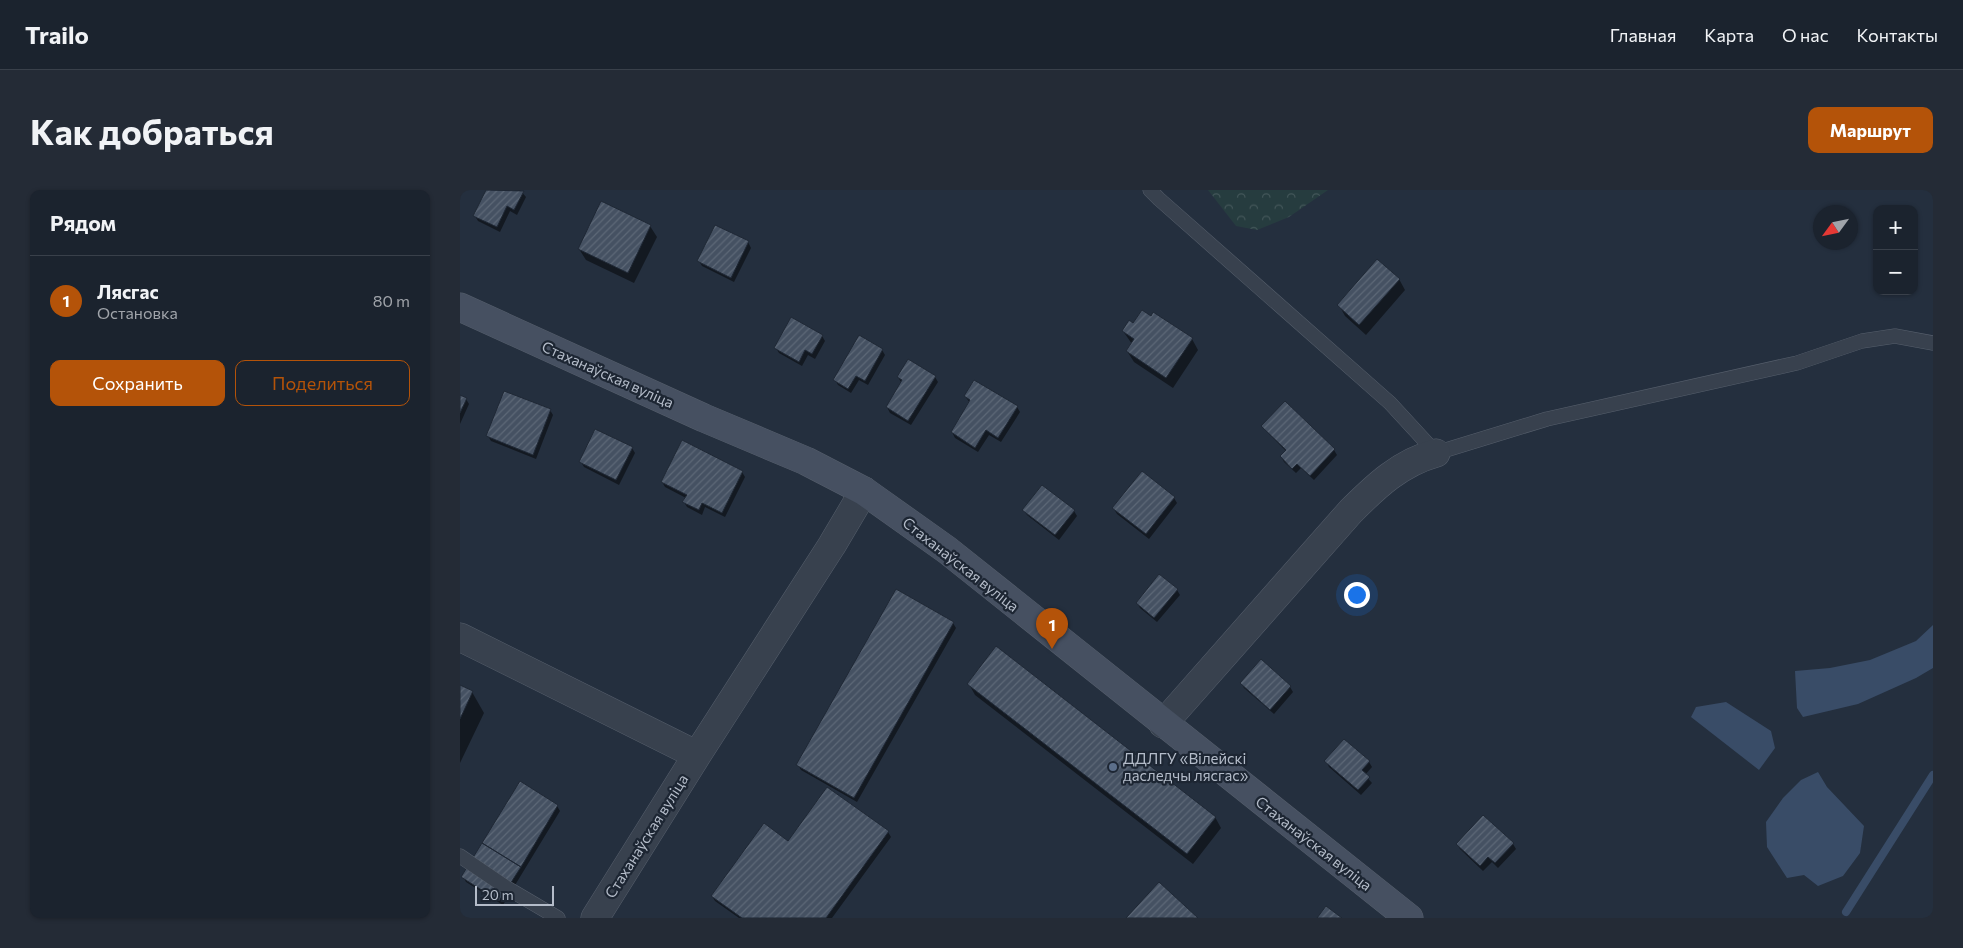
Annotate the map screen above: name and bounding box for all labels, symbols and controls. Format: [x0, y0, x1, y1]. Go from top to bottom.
text: Trailo [25, 20, 89, 49]
text: Главная [1610, 24, 1676, 46]
text: Карта [1704, 24, 1754, 46]
text: О нас [1782, 24, 1829, 46]
text: Контакты [1857, 24, 1938, 46]
button: Маршрут [1808, 107, 1933, 153]
text: Как добраться [30, 109, 274, 152]
north arrow [1813, 205, 1858, 250]
map controls [1873, 205, 1918, 295]
button: + [1873, 205, 1918, 250]
text: Рядом [50, 210, 116, 235]
button: − [1873, 250, 1918, 295]
text: Лясгас [97, 280, 159, 303]
text: 1 [62, 291, 70, 310]
text: 80 m [373, 291, 410, 310]
text: Остановка [97, 303, 178, 322]
street label: Стаханаўская вуліца [539, 337, 677, 411]
button: Сохранить [50, 360, 225, 406]
button: Поделиться [235, 360, 410, 406]
street label: Стаханаўская вуліца [899, 513, 1023, 615]
your location [1344, 582, 1370, 608]
pin: 1 [1036, 608, 1068, 649]
place label: ДДЛГУ «Вілейскі даследчы лясгас» [1123, 749, 1249, 784]
marker: ДДЛГУ «Вілейскі даследчы лясгас» [1107, 761, 1119, 773]
street label: Стаханаўская вуліца [601, 771, 691, 901]
street label: Стаханаўская вуліца [1252, 792, 1376, 894]
scale bar [475, 883, 554, 906]
text: 20 m [482, 886, 514, 903]

